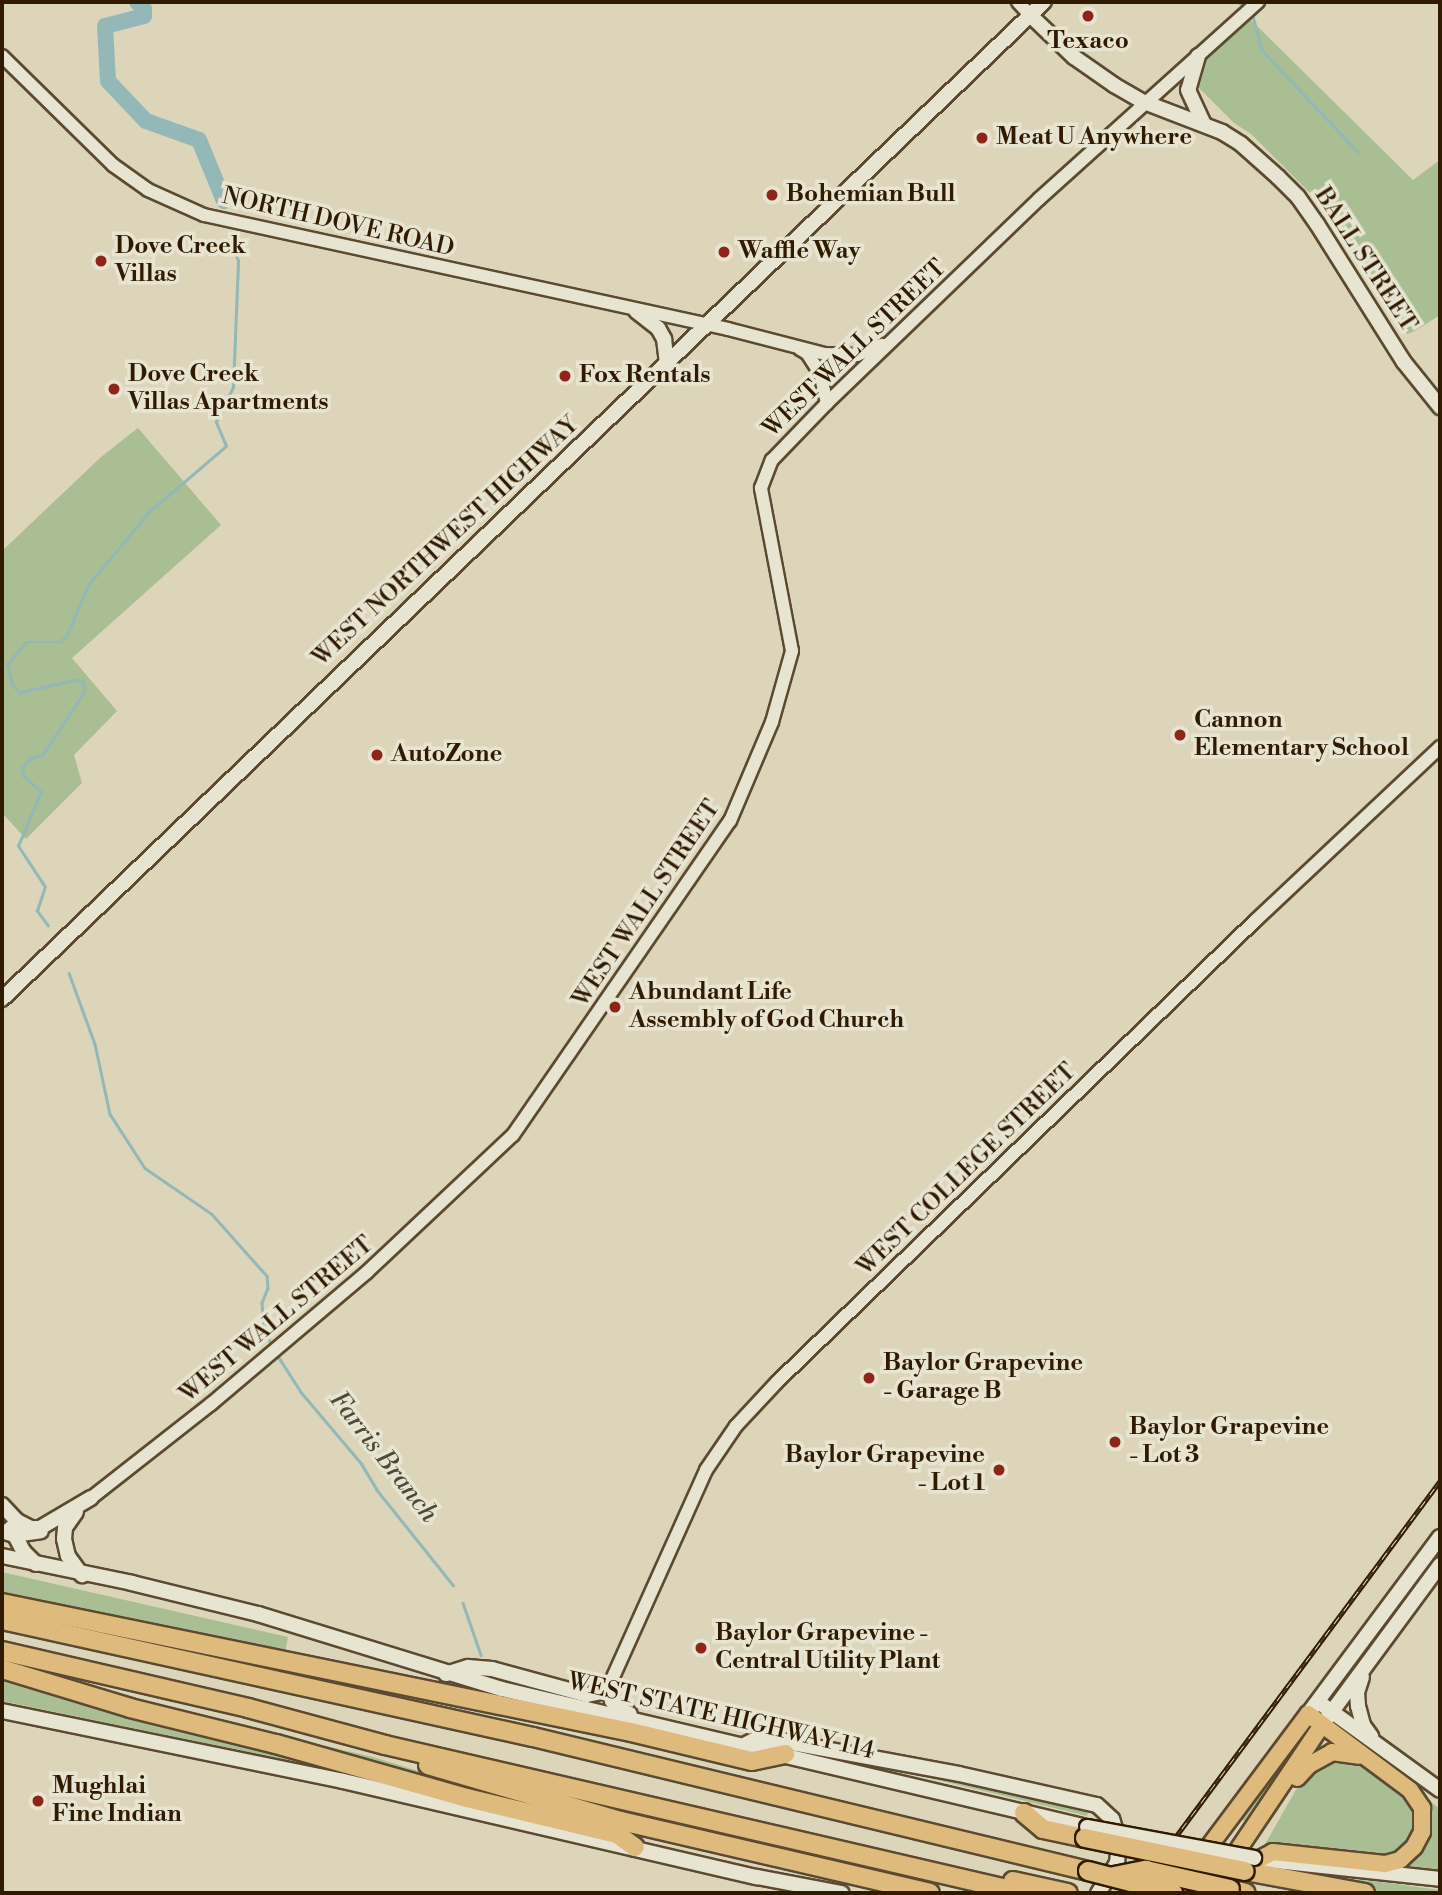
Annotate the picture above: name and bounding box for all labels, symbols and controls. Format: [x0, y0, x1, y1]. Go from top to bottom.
marker: Texaco [1080, 8, 1096, 24]
place label: Texaco [1047, 28, 1129, 56]
place label: Meat U Anywhere [996, 124, 1192, 152]
marker: Meat U Anywhere [974, 130, 990, 146]
place label: Bohemian Bull [786, 181, 955, 209]
street label: NORTH DOVE ROAD [219, 182, 457, 264]
street label: BALL STREET [1308, 182, 1422, 338]
marker: Bohemian Bull [764, 187, 780, 203]
place label: Dove Creek Villas [115, 233, 246, 289]
place label: Waffle Way [738, 238, 860, 266]
marker: Waffle Way [716, 244, 732, 260]
marker: Dove Creek Villas [93, 253, 109, 269]
street label: WEST WALL STREET [757, 254, 953, 444]
place label: Dove Creek Villas Apartments [128, 361, 329, 417]
place label: Fox Rentals [579, 362, 711, 390]
marker: Fox Rentals [557, 368, 573, 384]
marker: Dove Creek Villas Apartments [106, 381, 122, 397]
street label: WEST NORTHWEST HIGHWAY [307, 411, 585, 673]
place label: Cannon Elementary School [1194, 707, 1409, 763]
marker: Cannon Elementary School [1172, 727, 1188, 743]
place label: AutoZone [391, 741, 502, 769]
marker: AutoZone [369, 747, 385, 763]
street label: WEST WALL STREET [567, 795, 727, 1013]
place label: Abundant Life Assembly of God Church [629, 979, 904, 1035]
marker: Abundant Life Assembly of God Church [607, 999, 623, 1015]
street label: WEST COLLEGE STREET [851, 1058, 1083, 1282]
street label: WEST WALL STREET [175, 1231, 379, 1409]
place label: Baylor Grapevine - Garage B [883, 1350, 1083, 1406]
marker: Baylor Grapevine - Garage B [861, 1370, 877, 1386]
water label: Farris Branch [322, 1385, 444, 1529]
place label: Baylor Grapevine - Lot 3 [1129, 1414, 1329, 1470]
marker: Baylor Grapevine - Lot 3 [1107, 1434, 1123, 1450]
place label: Baylor Grapevine - Lot 1 [785, 1442, 985, 1498]
marker: Baylor Grapevine - Lot 1 [991, 1462, 1007, 1478]
place label: Baylor Grapevine - Central Utility Plant [715, 1620, 940, 1676]
marker: Baylor Grapevine - Central Utility Plant [693, 1640, 709, 1656]
street label: WEST STATE HIGHWAY 114 [565, 1668, 877, 1766]
place label: Mughlai Fine Indian [52, 1773, 182, 1829]
marker: Mughlai Fine Indian [30, 1793, 46, 1809]

